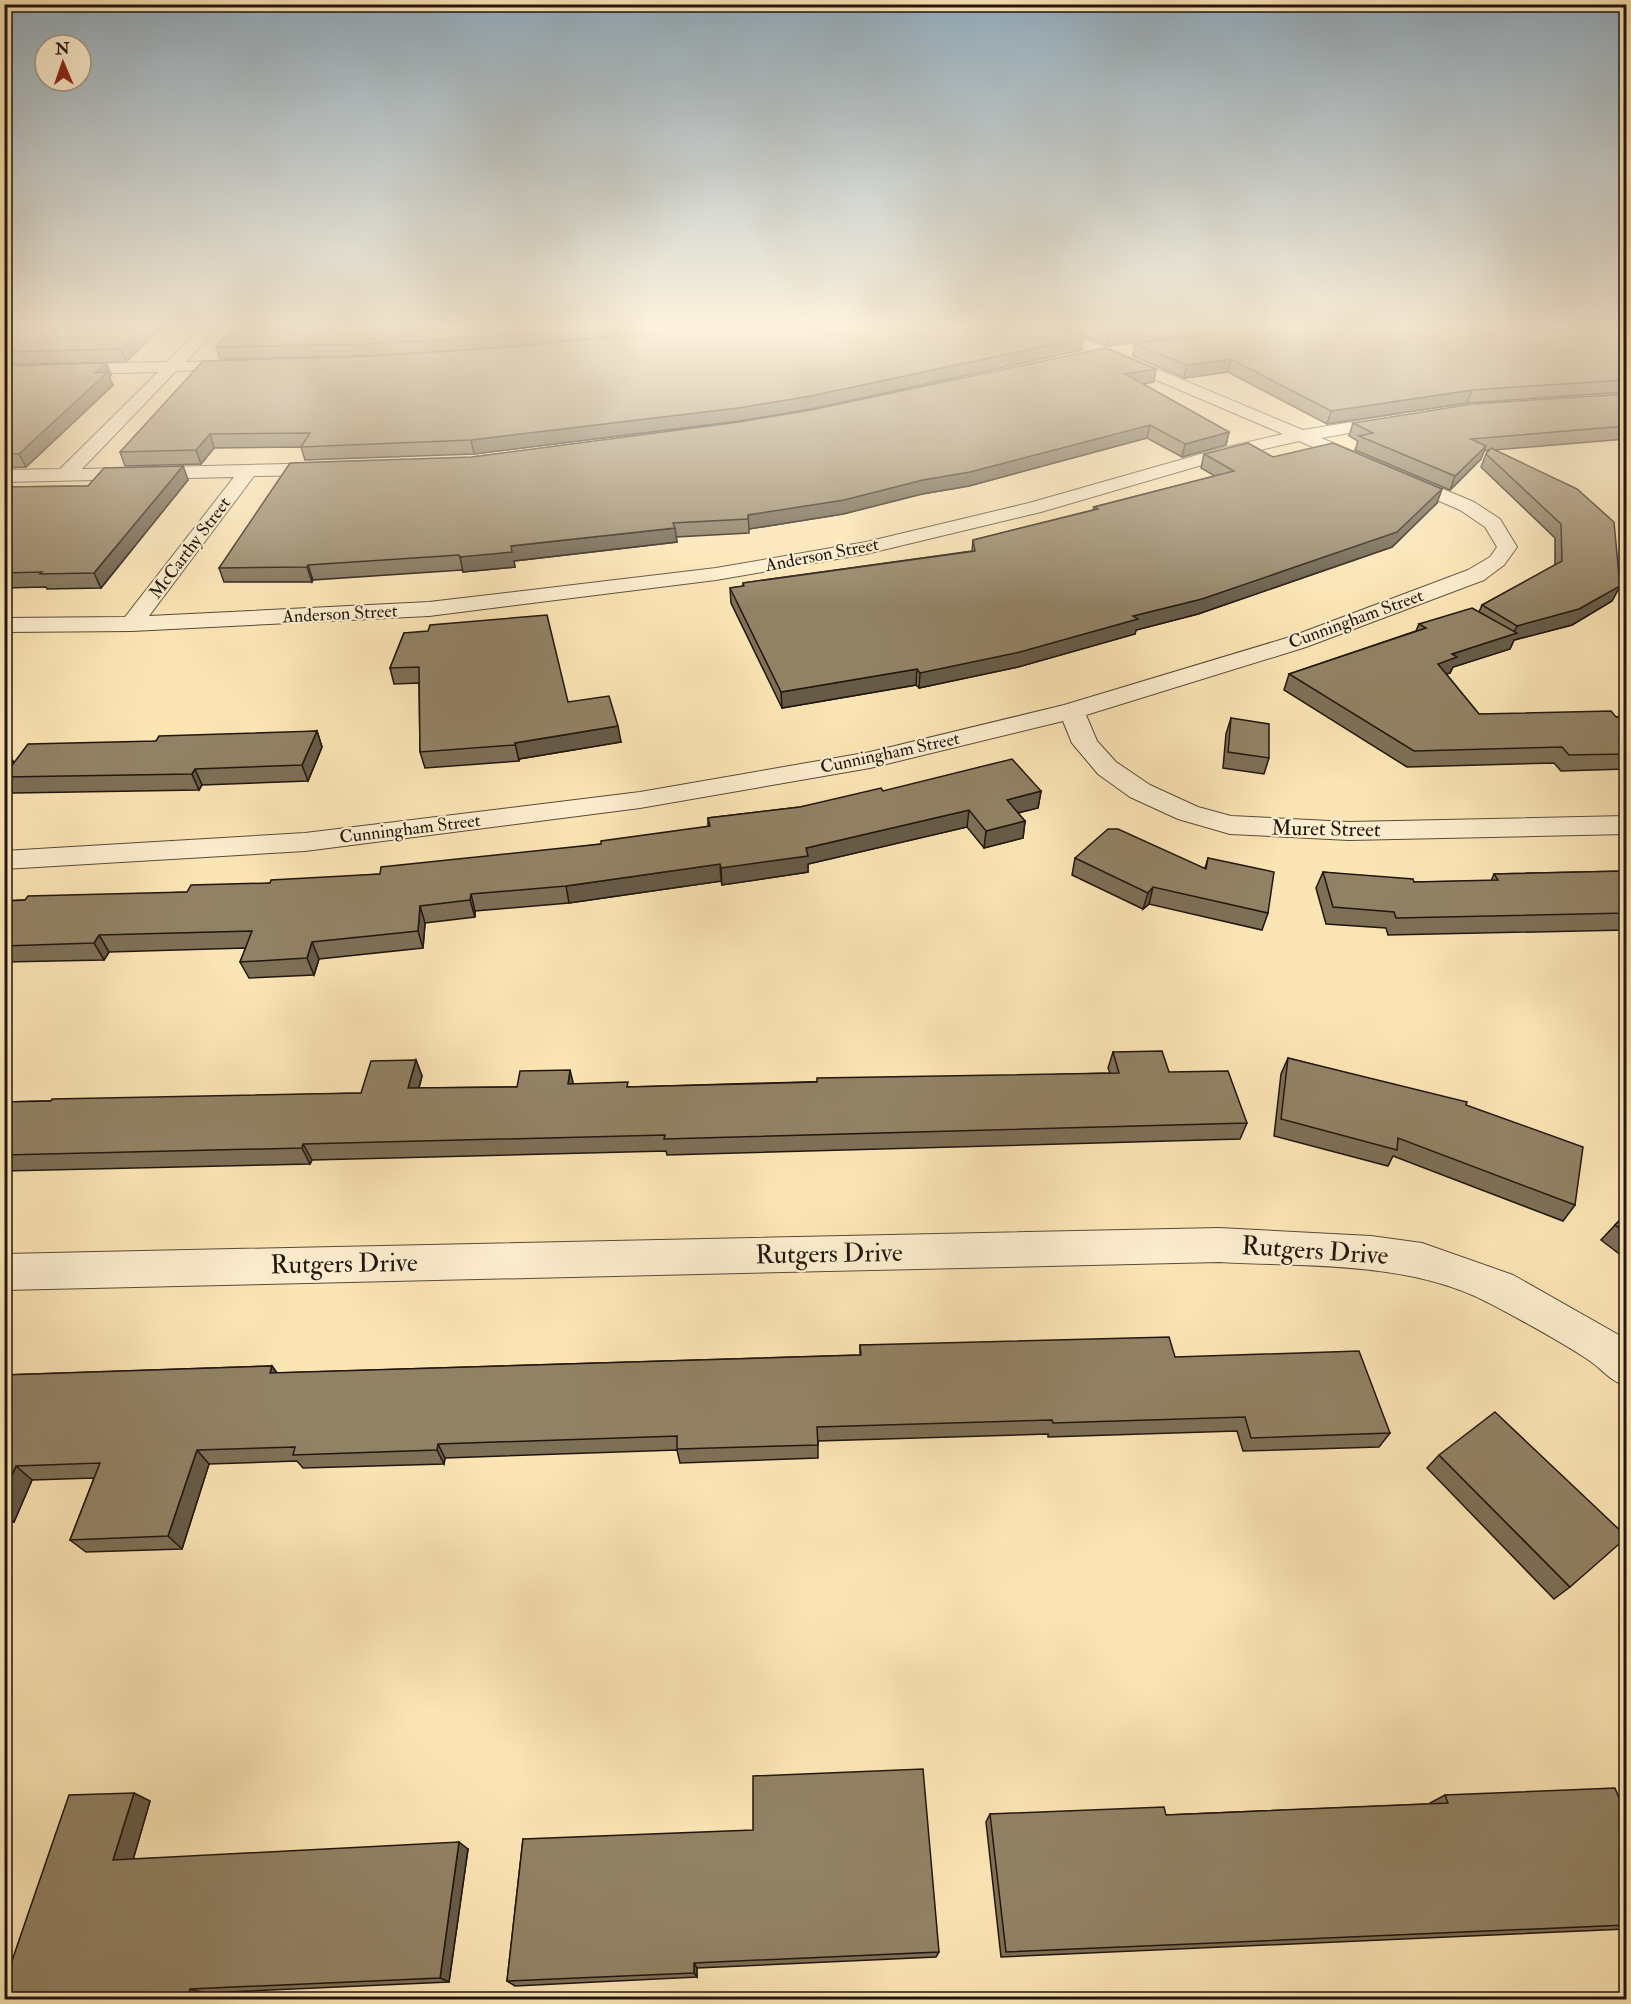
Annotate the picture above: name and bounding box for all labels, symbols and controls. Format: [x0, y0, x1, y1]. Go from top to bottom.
north arrow [33, 33, 93, 93]
text: N [54, 39, 71, 59]
street label: McCarthy Street [144, 492, 236, 604]
street label: Anderson Street [762, 533, 881, 577]
street label: Cunningham Street [1285, 584, 1427, 654]
street label: Anderson Street [281, 599, 398, 629]
street label: Cunningham Street [818, 727, 962, 779]
street label: Cunningham Street [338, 809, 482, 849]
street label: Muret Street [1271, 815, 1381, 843]
street label: Rutgers Drive [1240, 1230, 1390, 1272]
street label: Rutgers Drive [755, 1237, 903, 1271]
street label: Rutgers Drive [270, 1247, 418, 1281]

